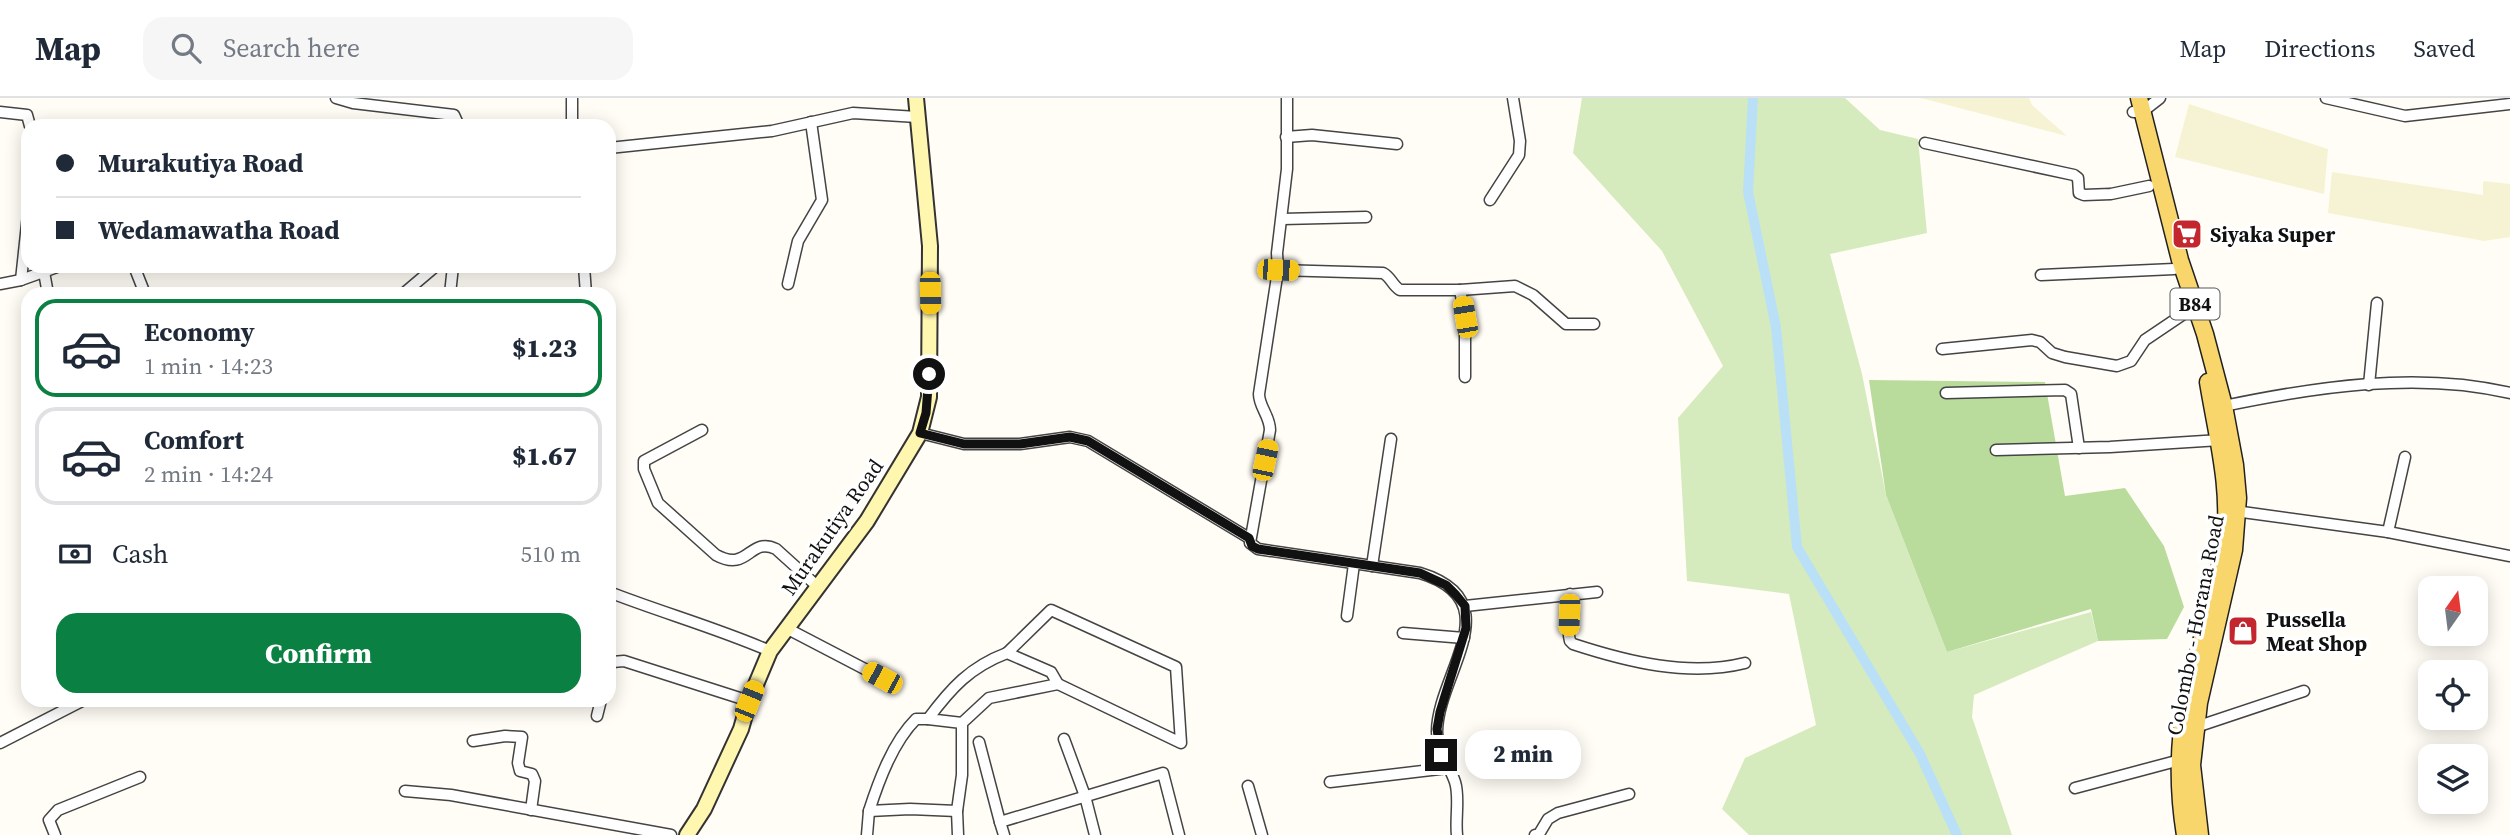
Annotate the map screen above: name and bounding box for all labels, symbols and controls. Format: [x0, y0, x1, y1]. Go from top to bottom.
search box [143, 17, 633, 80]
text: Map [35, 26, 101, 71]
icon: search [167, 29, 205, 67]
text: Search here [223, 30, 360, 66]
text: Map [2179, 32, 2226, 65]
text: Directions [2264, 32, 2375, 65]
text: Saved [2413, 32, 2475, 65]
text: Murakutiya Road [98, 145, 303, 181]
text: Wedamawatha Road [98, 212, 340, 248]
supermarket icon: Siyaka Super [2170, 217, 2204, 251]
place label: Siyaka Super [2210, 220, 2335, 249]
car [1257, 259, 1300, 281]
car [920, 272, 941, 314]
road number: B84 [2170, 288, 2220, 320]
car [1452, 294, 1479, 340]
text: Economy [144, 314, 255, 350]
icon: car [60, 317, 123, 380]
text: $1.23 [512, 330, 577, 366]
text: 1 min · 14:23 [144, 350, 273, 382]
route start [913, 358, 945, 390]
text: Comfort [144, 422, 244, 458]
icon: car [60, 425, 123, 488]
car [1251, 437, 1280, 483]
text: $1.67 [512, 438, 577, 474]
street label: Murakutiya Road [774, 453, 890, 601]
text: 2 min · 14:24 [144, 458, 273, 490]
street label: Colombo - Horana Road [2159, 512, 2231, 738]
icon: cash [56, 535, 94, 573]
text: Cash [112, 536, 168, 572]
text: 510 m [520, 538, 581, 570]
north arrow [2418, 576, 2488, 646]
map controls [2418, 576, 2488, 814]
car [1558, 594, 1581, 636]
place label: Pussella Meat Shop [2266, 605, 2367, 658]
button: Confirm [56, 613, 581, 693]
shop icon: Pussella Meat Shop [2226, 614, 2260, 648]
car [859, 659, 906, 697]
button: locate [2418, 660, 2488, 730]
car [732, 678, 767, 724]
callout: 2 min [1466, 730, 1581, 780]
text: 2 min [1493, 738, 1553, 770]
route end [1425, 739, 1457, 771]
button: layers [2418, 744, 2488, 814]

